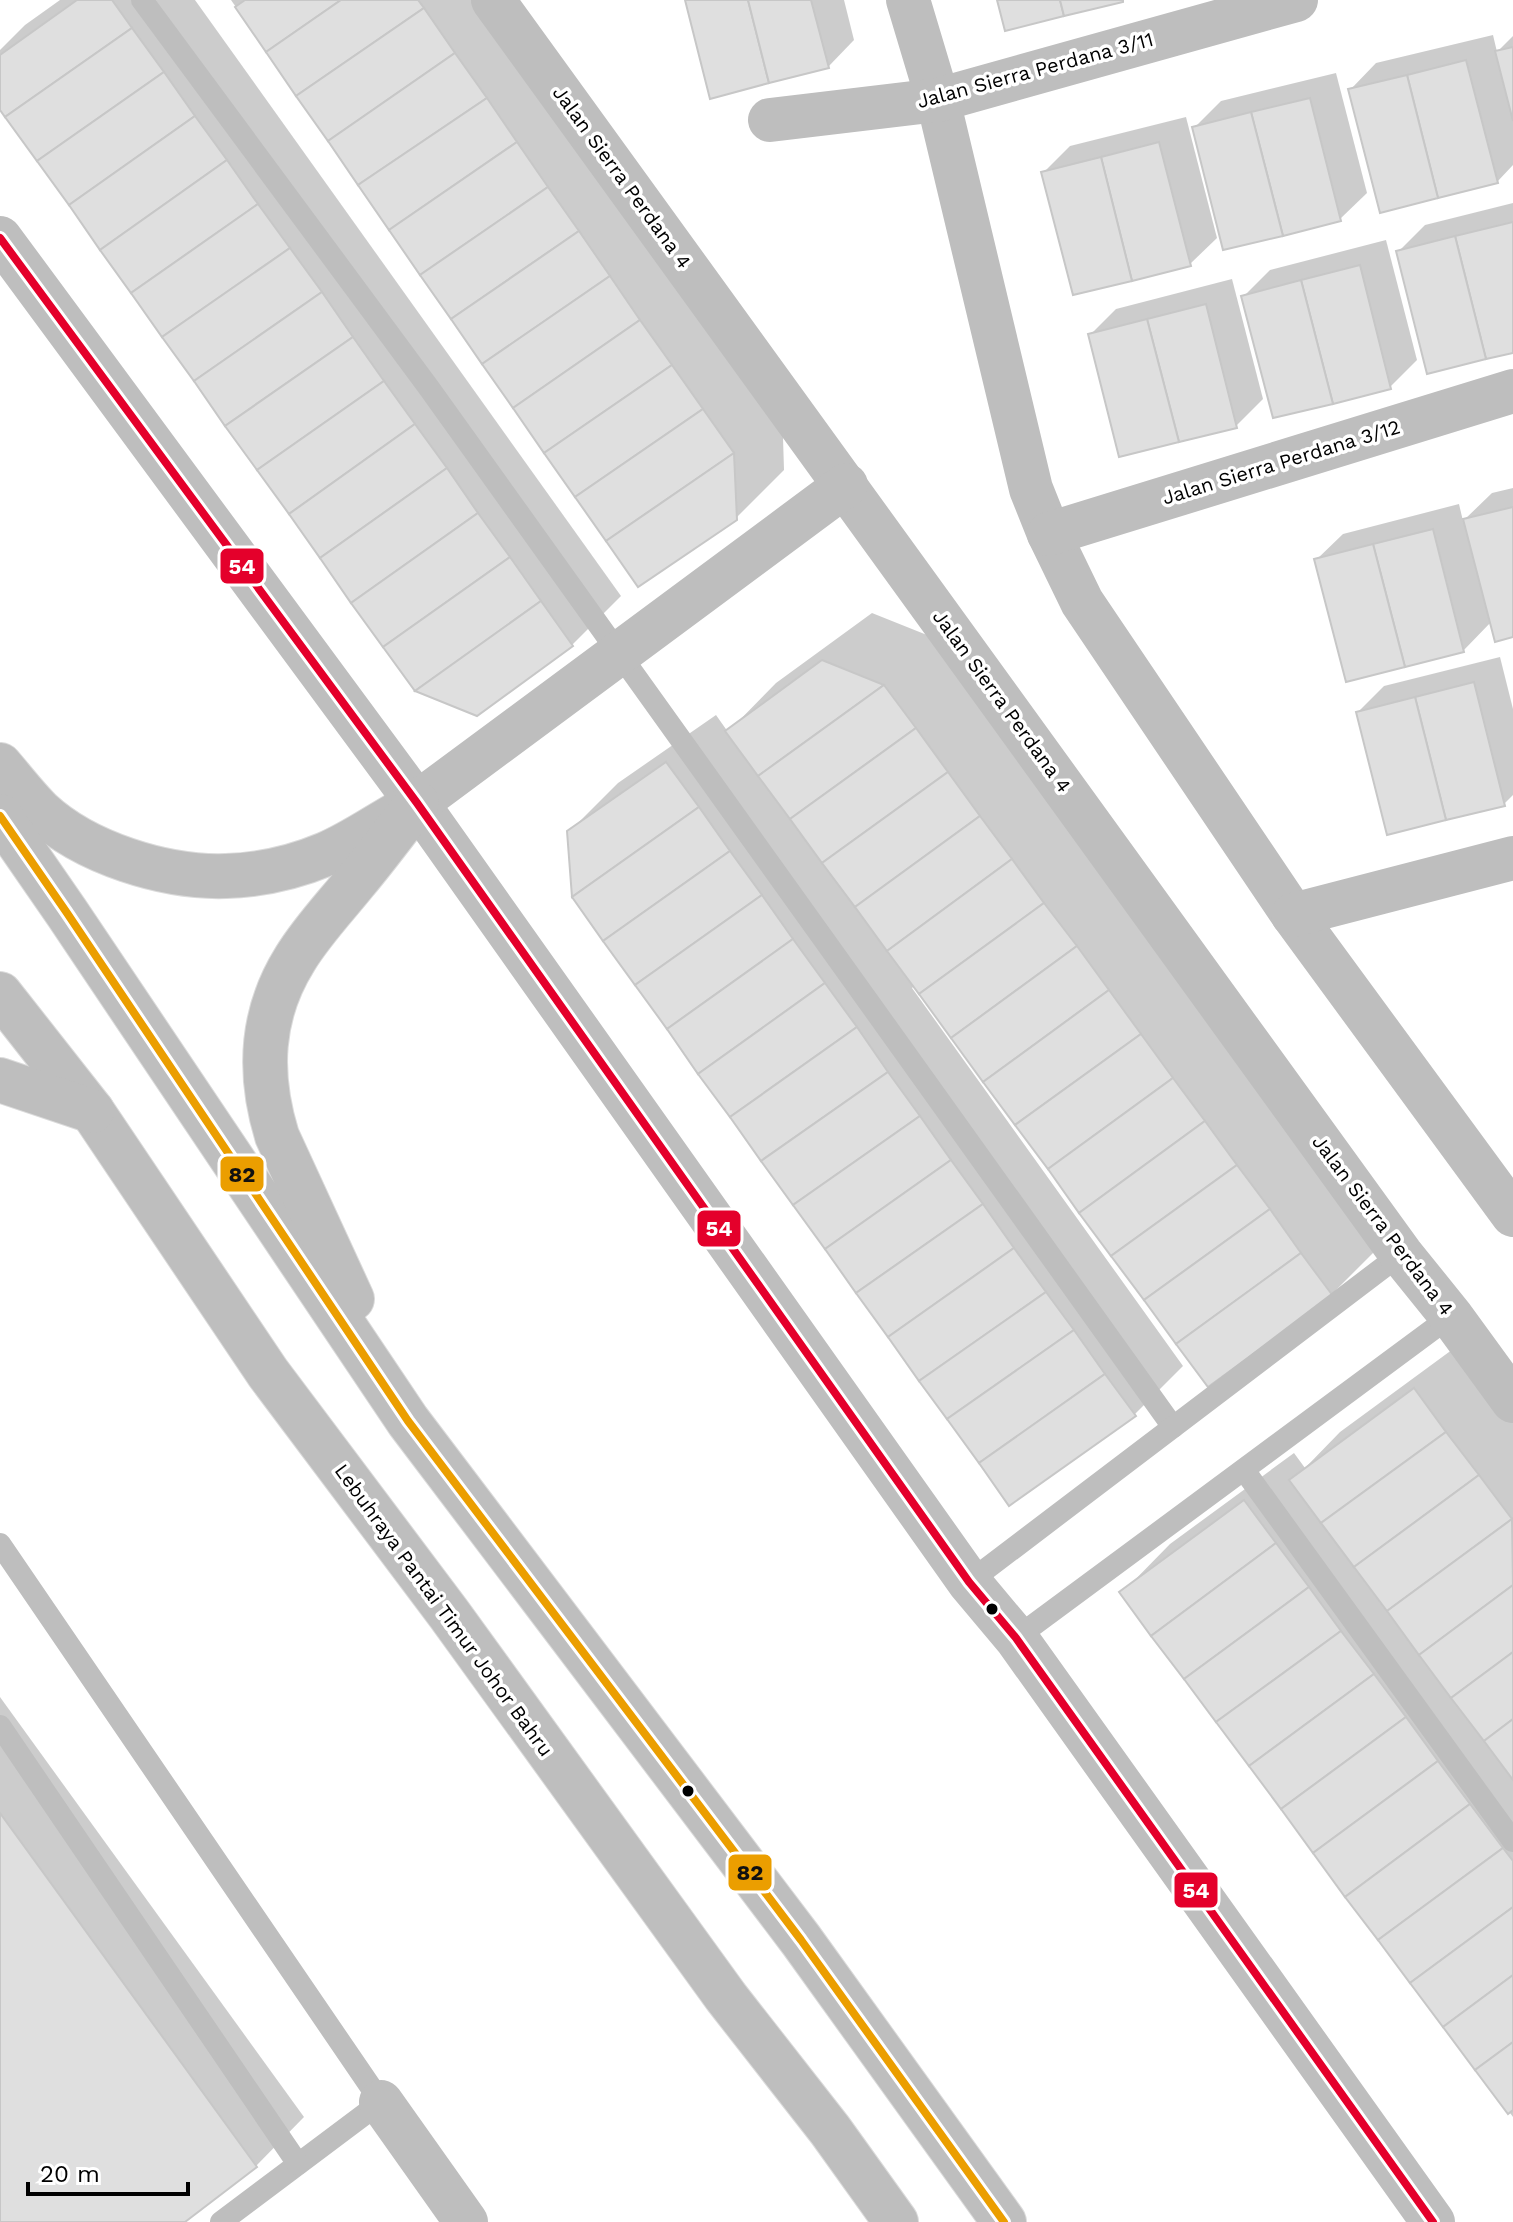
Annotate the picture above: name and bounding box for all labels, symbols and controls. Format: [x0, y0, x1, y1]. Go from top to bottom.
street label: Jalan Sierra Perdana 3/11 [914, 27, 1156, 113]
street label: Jalan Sierra Perdana 4 [548, 81, 696, 273]
street label: Jalan Sierra Perdana 3/12 [1159, 414, 1403, 510]
line badge: 54 [219, 547, 265, 585]
text: 54 [228, 554, 256, 579]
street label: Jalan Sierra Perdana 4 [928, 605, 1076, 797]
street label: Jalan Sierra Perdana 4 [1307, 1130, 1459, 1320]
line badge: 82 [219, 1155, 265, 1193]
text: 82 [229, 1162, 255, 1187]
line badge: 54 [696, 1209, 742, 1248]
text: 54 [705, 1216, 733, 1241]
street label: Lebuhraya Pantai Timur Johor Bahru [330, 1459, 558, 1761]
unlabelled marker [984, 1601, 1000, 1617]
unlabelled marker [680, 1783, 696, 1799]
line badge: 82 [727, 1853, 773, 1892]
text: 82 [737, 1860, 763, 1885]
line badge: 54 [1173, 1871, 1219, 1909]
text: 54 [1182, 1878, 1210, 1903]
scale bar [28, 2146, 188, 2196]
text: 20 m [40, 2160, 100, 2188]

